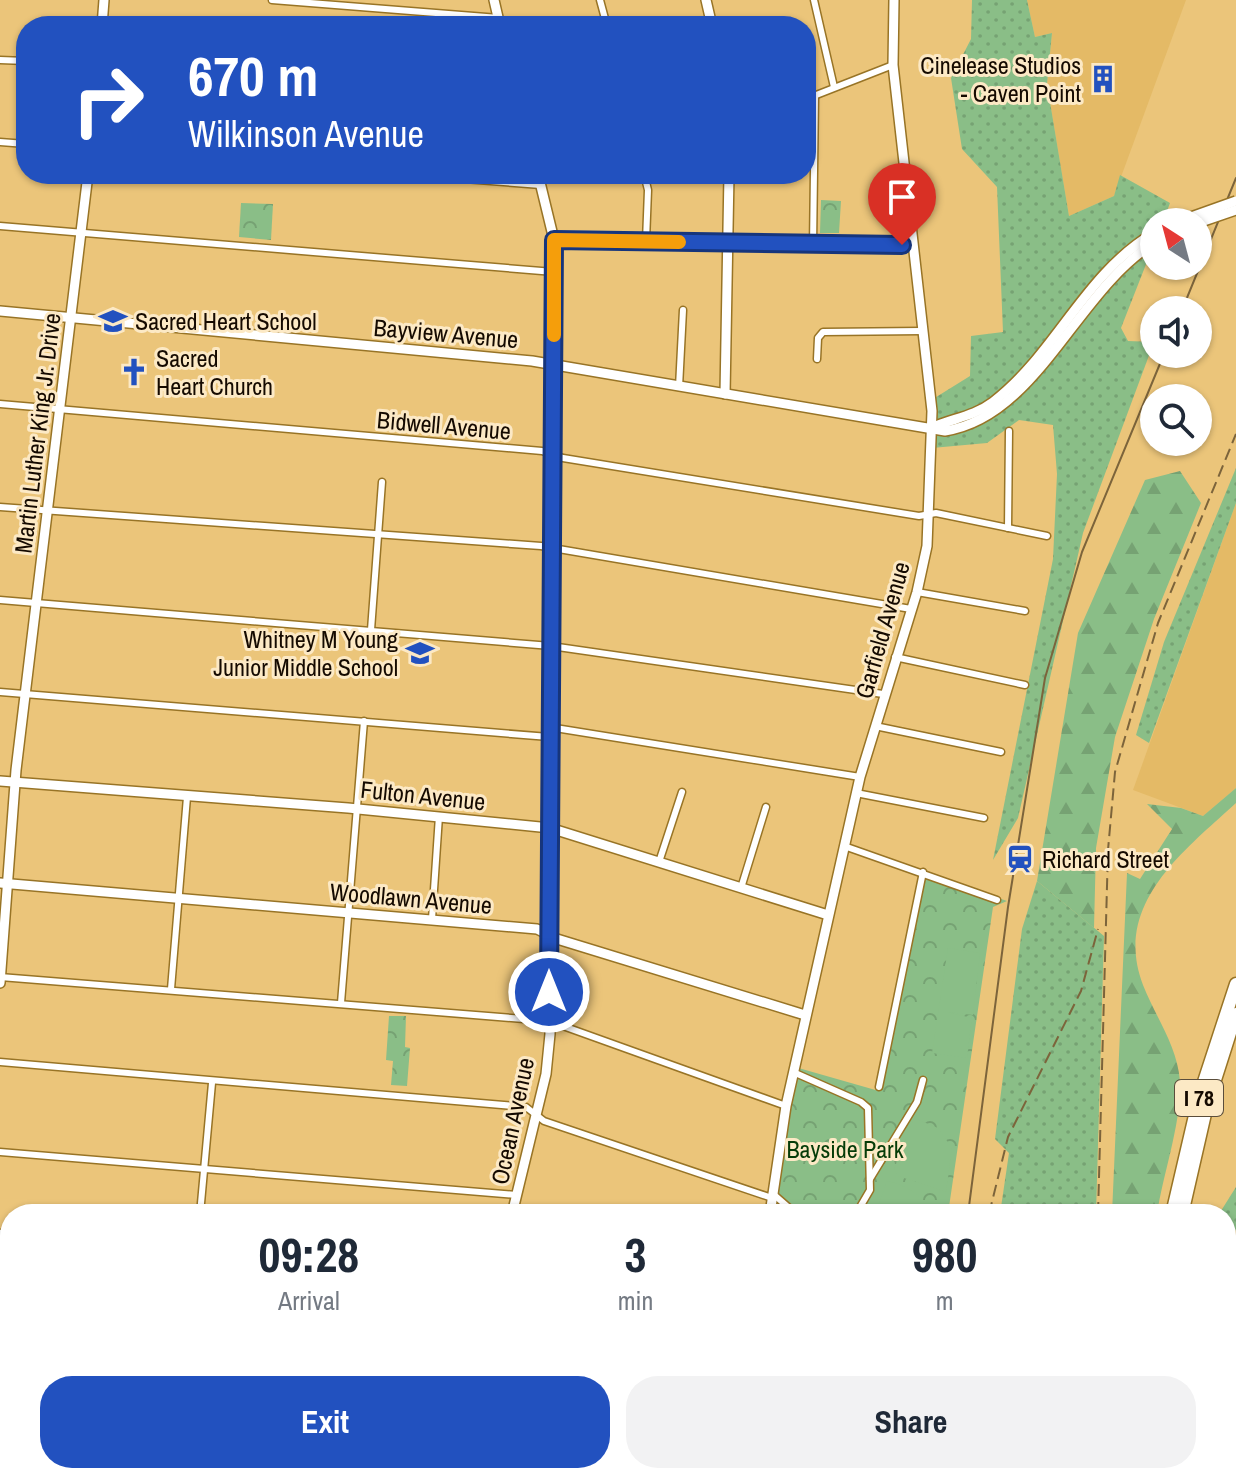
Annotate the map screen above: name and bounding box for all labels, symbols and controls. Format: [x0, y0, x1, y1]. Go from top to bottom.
text: 670 m [188, 38, 318, 113]
icon: right [56, 48, 160, 152]
place label: Cinelease Studios - Caven Point [920, 49, 1082, 109]
building icon: Cinelease Studios - Caven Point [1088, 64, 1118, 94]
text: Wilkinson Avenue [188, 110, 424, 158]
pin [868, 163, 936, 245]
icon: arrive [880, 175, 924, 219]
north arrow [1140, 208, 1212, 280]
map controls [1140, 208, 1212, 456]
button: sound [1140, 296, 1212, 368]
place label: Sacred Heart School [135, 305, 317, 337]
school or university icon: Sacred Heart School [98, 306, 128, 336]
street label: Martin Luther King Jr. Drive [6, 311, 68, 555]
street label: Bayview Avenue [372, 311, 520, 355]
place label: Sacred Heart Church [156, 342, 273, 402]
church icon: Sacred Heart Church [119, 357, 149, 387]
button: search [1140, 384, 1212, 456]
street label: Bidwell Avenue [376, 403, 512, 447]
street label: Garfield Avenue [847, 558, 917, 702]
place label: Whitney M Young Junior Middle School [213, 623, 398, 683]
school or university icon: Whitney M Young Junior Middle School [405, 638, 435, 668]
street label: Fulton Avenue [359, 773, 487, 817]
place label: Richard Street [1042, 843, 1169, 875]
station icon: Richard Street [1005, 844, 1035, 874]
street label: Woodlawn Avenue [329, 875, 493, 921]
position arrow [507, 950, 591, 1034]
street label: Ocean Avenue [483, 1055, 541, 1187]
road number: I 78 [1175, 1080, 1223, 1116]
park label: Bayside Park [786, 1133, 904, 1165]
text: 09:28 [259, 1222, 359, 1287]
text: 3 [625, 1222, 646, 1287]
text: 980 [912, 1222, 977, 1287]
text: Arrival [278, 1283, 340, 1318]
text: min [618, 1283, 653, 1318]
text: m [936, 1283, 954, 1318]
button: Exit [40, 1376, 610, 1468]
button: Share [626, 1376, 1196, 1468]

